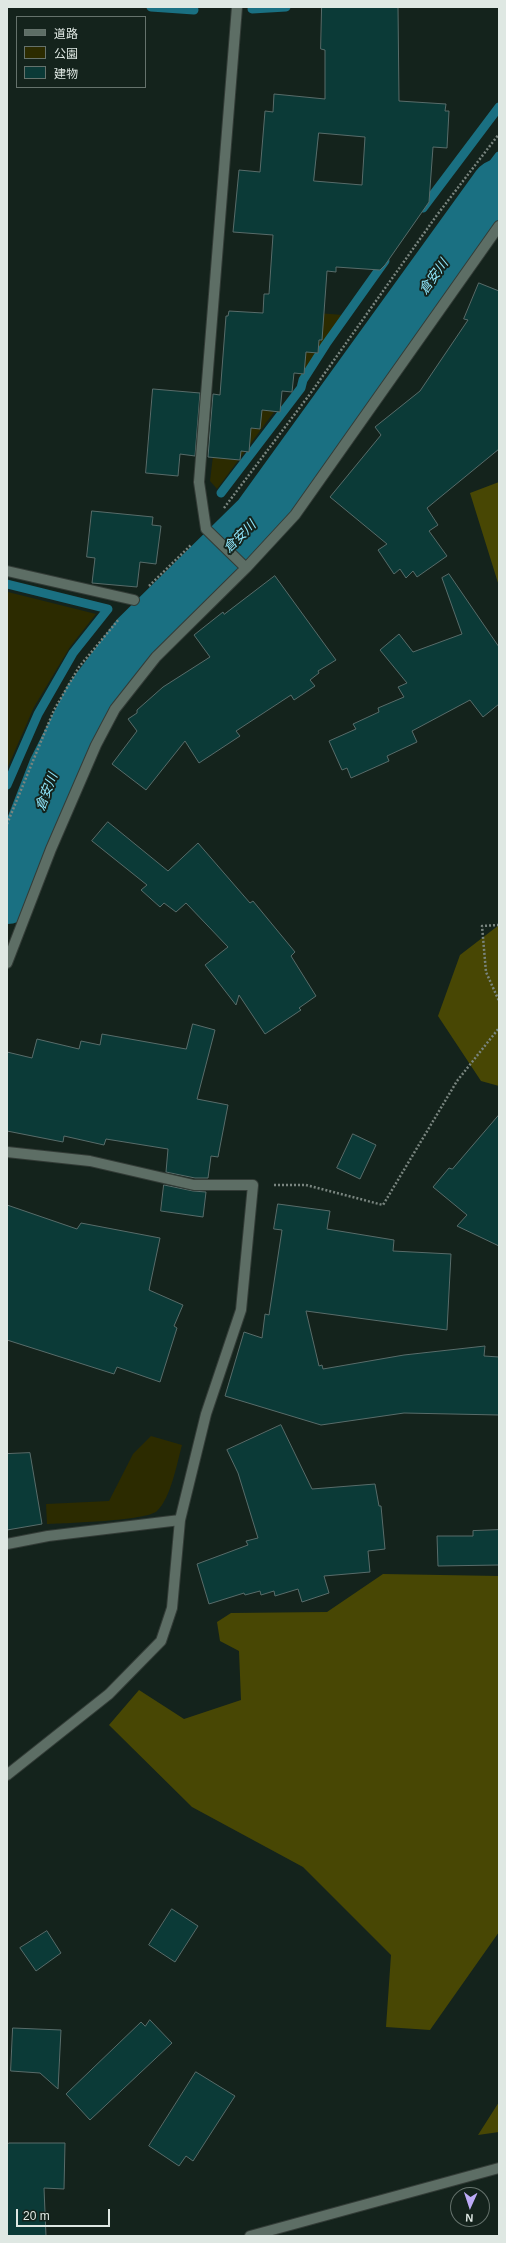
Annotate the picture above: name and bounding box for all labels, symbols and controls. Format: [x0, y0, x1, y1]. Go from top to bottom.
legend [16, 16, 146, 88]
text: 道路 [54, 27, 78, 41]
text: 公園 [54, 47, 78, 61]
text: 建物 [54, 67, 78, 81]
water label: 倉安川 [416, 257, 452, 297]
water label: 倉安川 [221, 518, 259, 556]
water label: 倉安川 [33, 771, 61, 813]
north arrow [450, 2187, 490, 2227]
scale bar [18, 2201, 112, 2227]
text: 20 m [23, 2209, 50, 2223]
text: N [465, 2212, 474, 2224]

